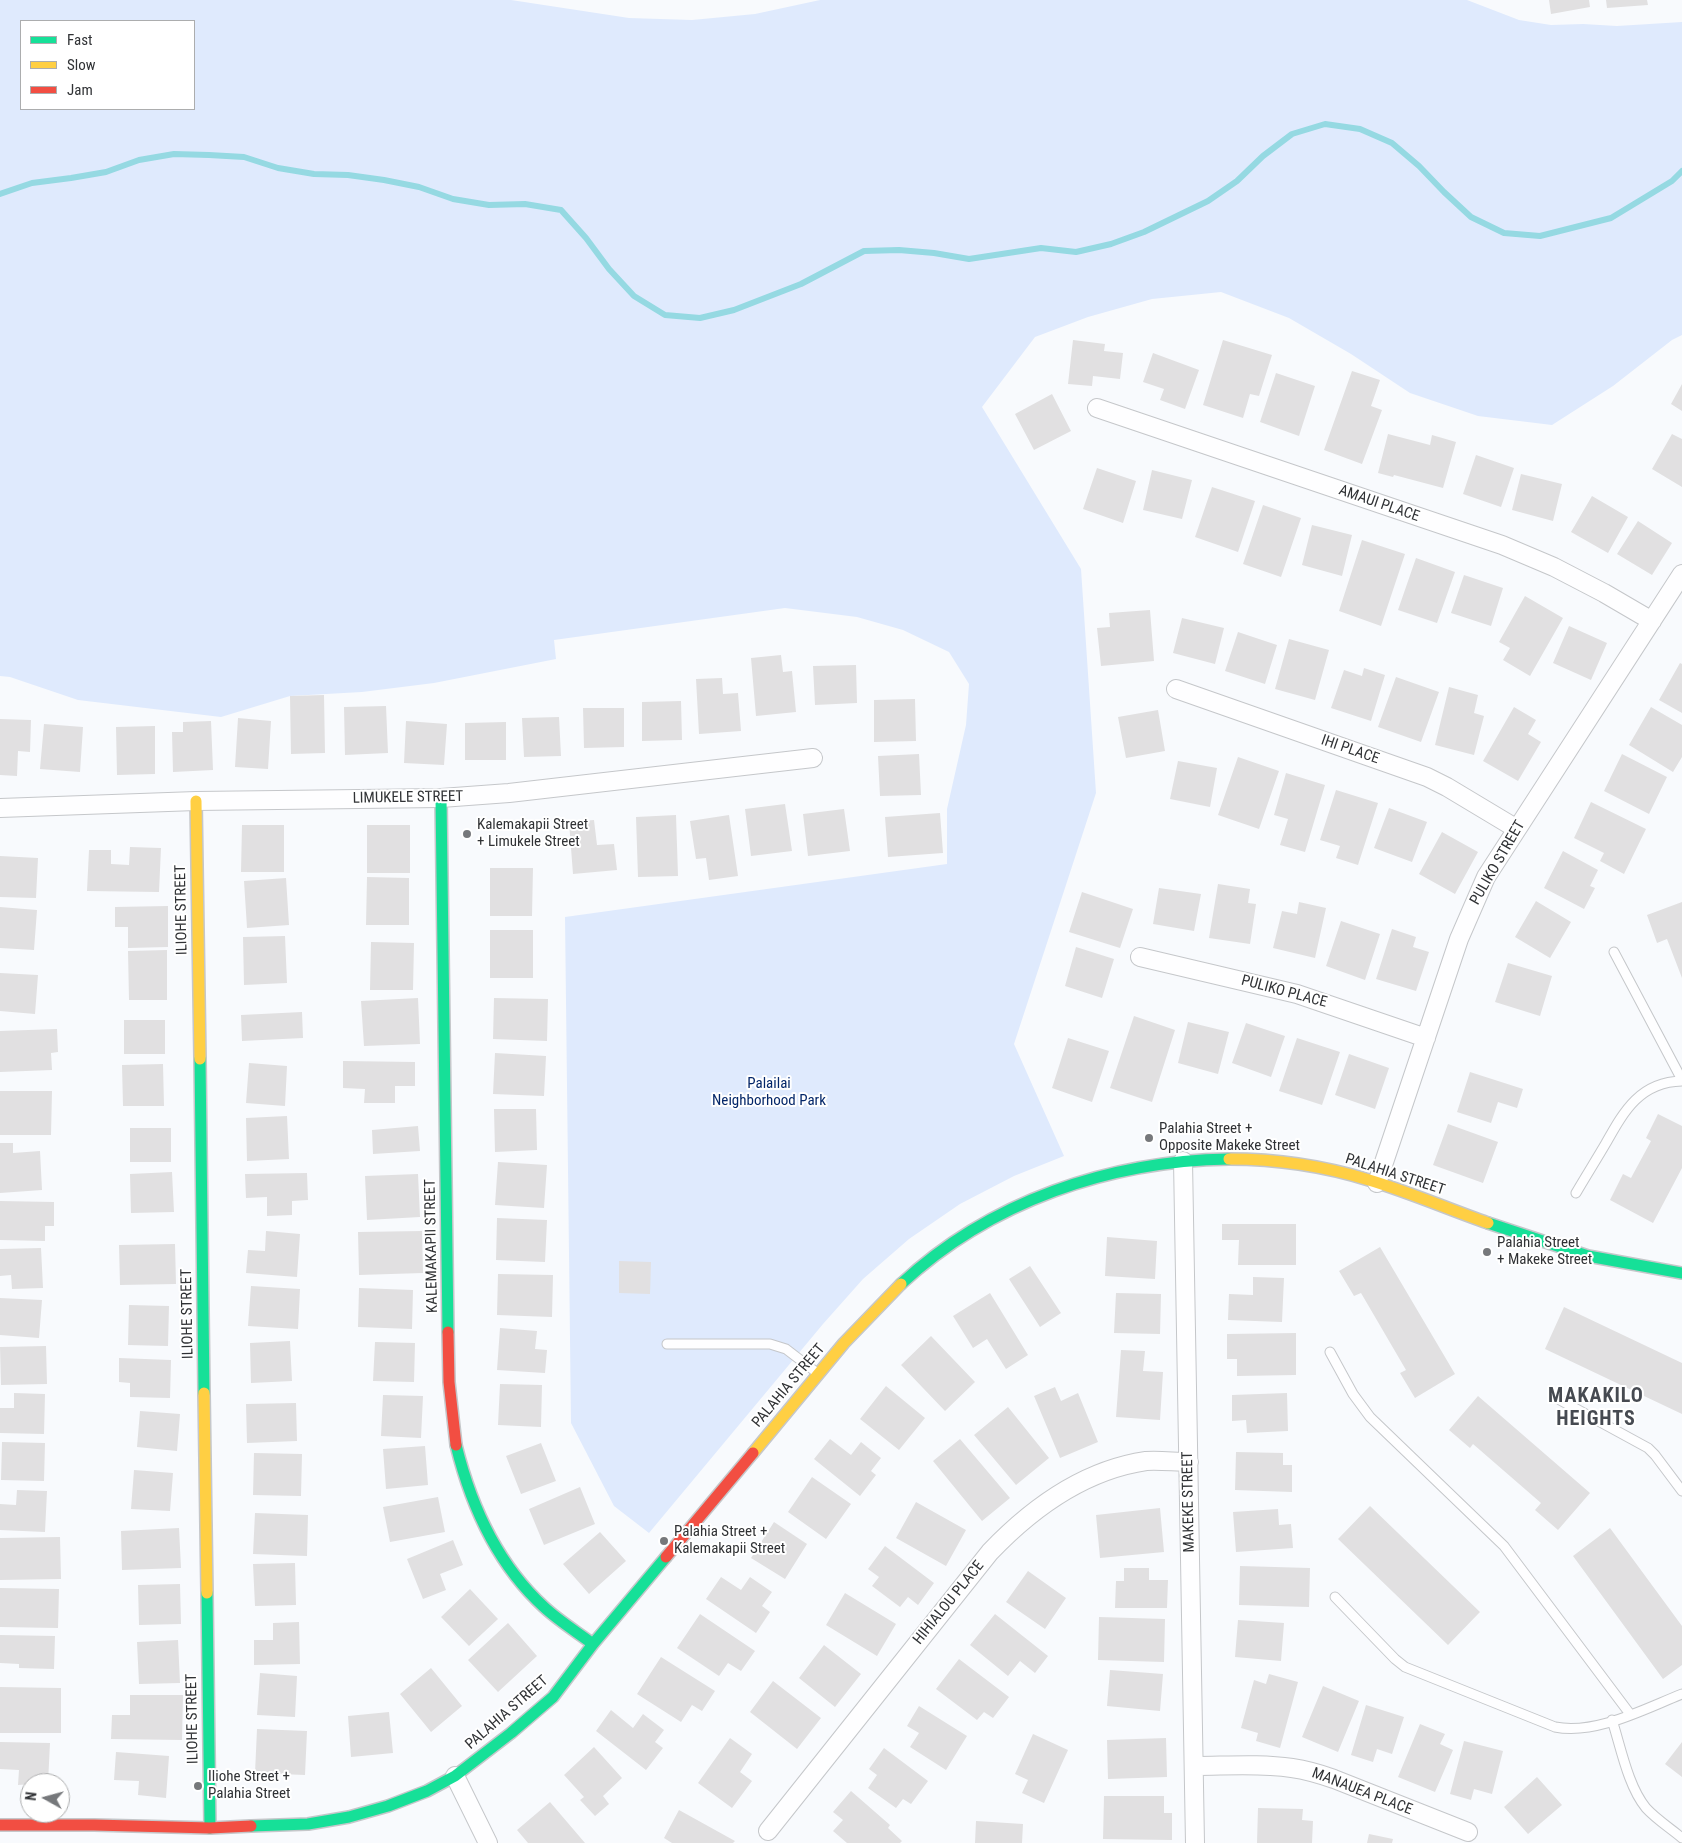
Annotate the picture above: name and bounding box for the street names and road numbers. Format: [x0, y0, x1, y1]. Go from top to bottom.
street label: AMAUI PLACE [1336, 482, 1422, 526]
street label: IHI PLACE [1319, 732, 1381, 768]
street label: LIMUKELE STREET [352, 788, 464, 808]
street label: PULIKO STREET [1467, 818, 1529, 908]
street label: ILIOHE STREET [172, 865, 192, 955]
street label: PULIKO PLACE [1239, 972, 1329, 1012]
street label: PALAHIA STREET [1343, 1150, 1447, 1200]
street label: KALEMAKAPII STREET [422, 1179, 442, 1313]
street label: ILIOHE STREET [178, 1269, 198, 1359]
street label: PALAHIA STREET [749, 1341, 829, 1431]
street label: MAKEKE STREET [1179, 1451, 1199, 1553]
street label: HIHIALOU PLACE [910, 1557, 988, 1649]
street label: PALAHIA STREET [462, 1672, 552, 1754]
street label: ILIOHE STREET [183, 1674, 203, 1764]
street label: MANAUEA PLACE [1309, 1765, 1415, 1819]

